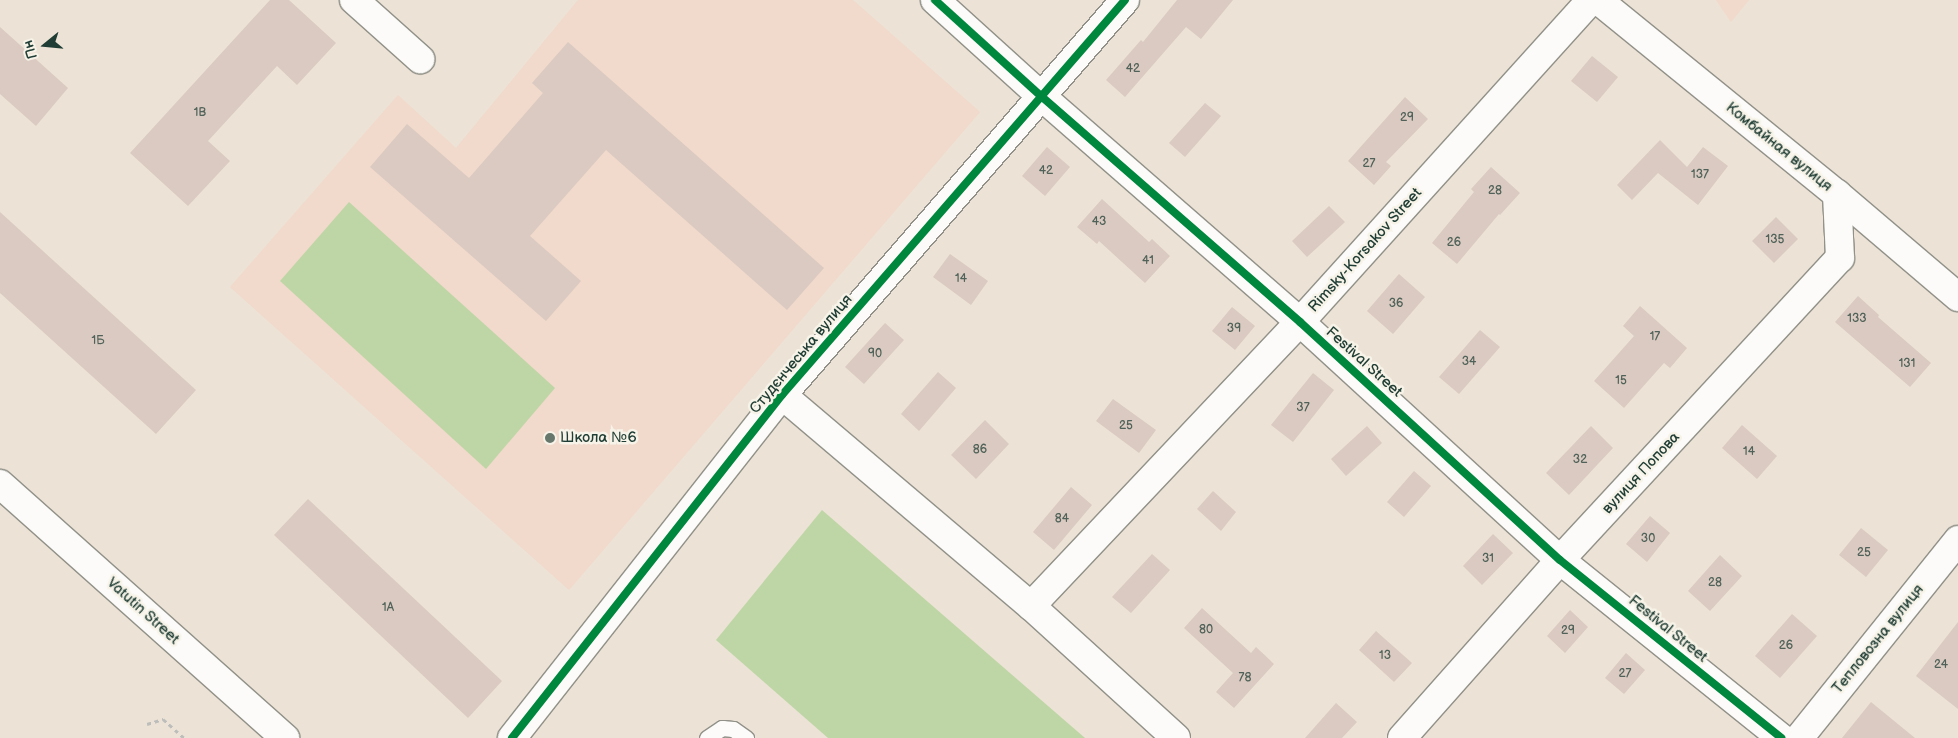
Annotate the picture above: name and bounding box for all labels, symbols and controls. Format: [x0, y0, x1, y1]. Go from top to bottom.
north arrow [20, 20, 70, 70]
text: Пн [19, 38, 41, 61]
house number: 42 [1126, 62, 1140, 76]
street label: Комбайная вулиця [1722, 99, 1836, 195]
house number: 1В [194, 106, 206, 120]
house number: 29 [1400, 111, 1414, 125]
house number: 27 [1363, 157, 1375, 171]
house number: 42 [1039, 164, 1053, 178]
house number: 137 [1691, 168, 1709, 182]
street label: Rimsky-Korsakov Street [1304, 184, 1426, 316]
house number: 28 [1488, 184, 1502, 198]
house number: 43 [1092, 215, 1106, 229]
house number: 135 [1766, 233, 1784, 247]
house number: 26 [1447, 236, 1461, 250]
house number: 41 [1142, 254, 1154, 268]
house number: 14 [955, 272, 967, 286]
street label: Студєнчеська вулиця [746, 291, 856, 417]
house number: 36 [1389, 297, 1403, 311]
house number: 133 [1847, 312, 1867, 326]
house number: 39 [1227, 322, 1241, 336]
street label: Festival Street [1322, 323, 1406, 401]
house number: 17 [1650, 330, 1660, 344]
house number: 1Б [92, 334, 104, 348]
house number: 90 [868, 347, 882, 361]
house number: 34 [1462, 355, 1476, 369]
house number: 131 [1899, 357, 1915, 371]
house number: 15 [1615, 374, 1627, 388]
house number: 37 [1296, 401, 1310, 415]
house number: 25 [1119, 419, 1133, 433]
street label: вулиця Попова [1599, 428, 1683, 518]
place label: Школа №6 [560, 429, 637, 447]
marker: Школа №6 [544, 432, 556, 444]
house number: 86 [973, 443, 987, 457]
house number: 14 [1743, 445, 1755, 459]
house number: 32 [1573, 453, 1587, 467]
house number: 84 [1055, 512, 1069, 526]
house number: 30 [1641, 532, 1655, 546]
house number: 25 [1857, 546, 1871, 560]
house number: 31 [1482, 552, 1494, 566]
street label: Vatutin Street [103, 574, 183, 648]
house number: 28 [1708, 576, 1722, 590]
street label: Тепловозна вулиця [1829, 581, 1927, 697]
street label: Festival Street [1625, 592, 1711, 666]
house number: 1А [382, 601, 394, 615]
house number: 80 [1199, 623, 1213, 637]
house number: 29 [1561, 624, 1575, 638]
house number: 26 [1779, 639, 1793, 653]
house number: 13 [1379, 649, 1391, 663]
house number: 24 [1934, 658, 1948, 672]
house number: 27 [1619, 667, 1631, 681]
house number: 78 [1239, 671, 1251, 685]

